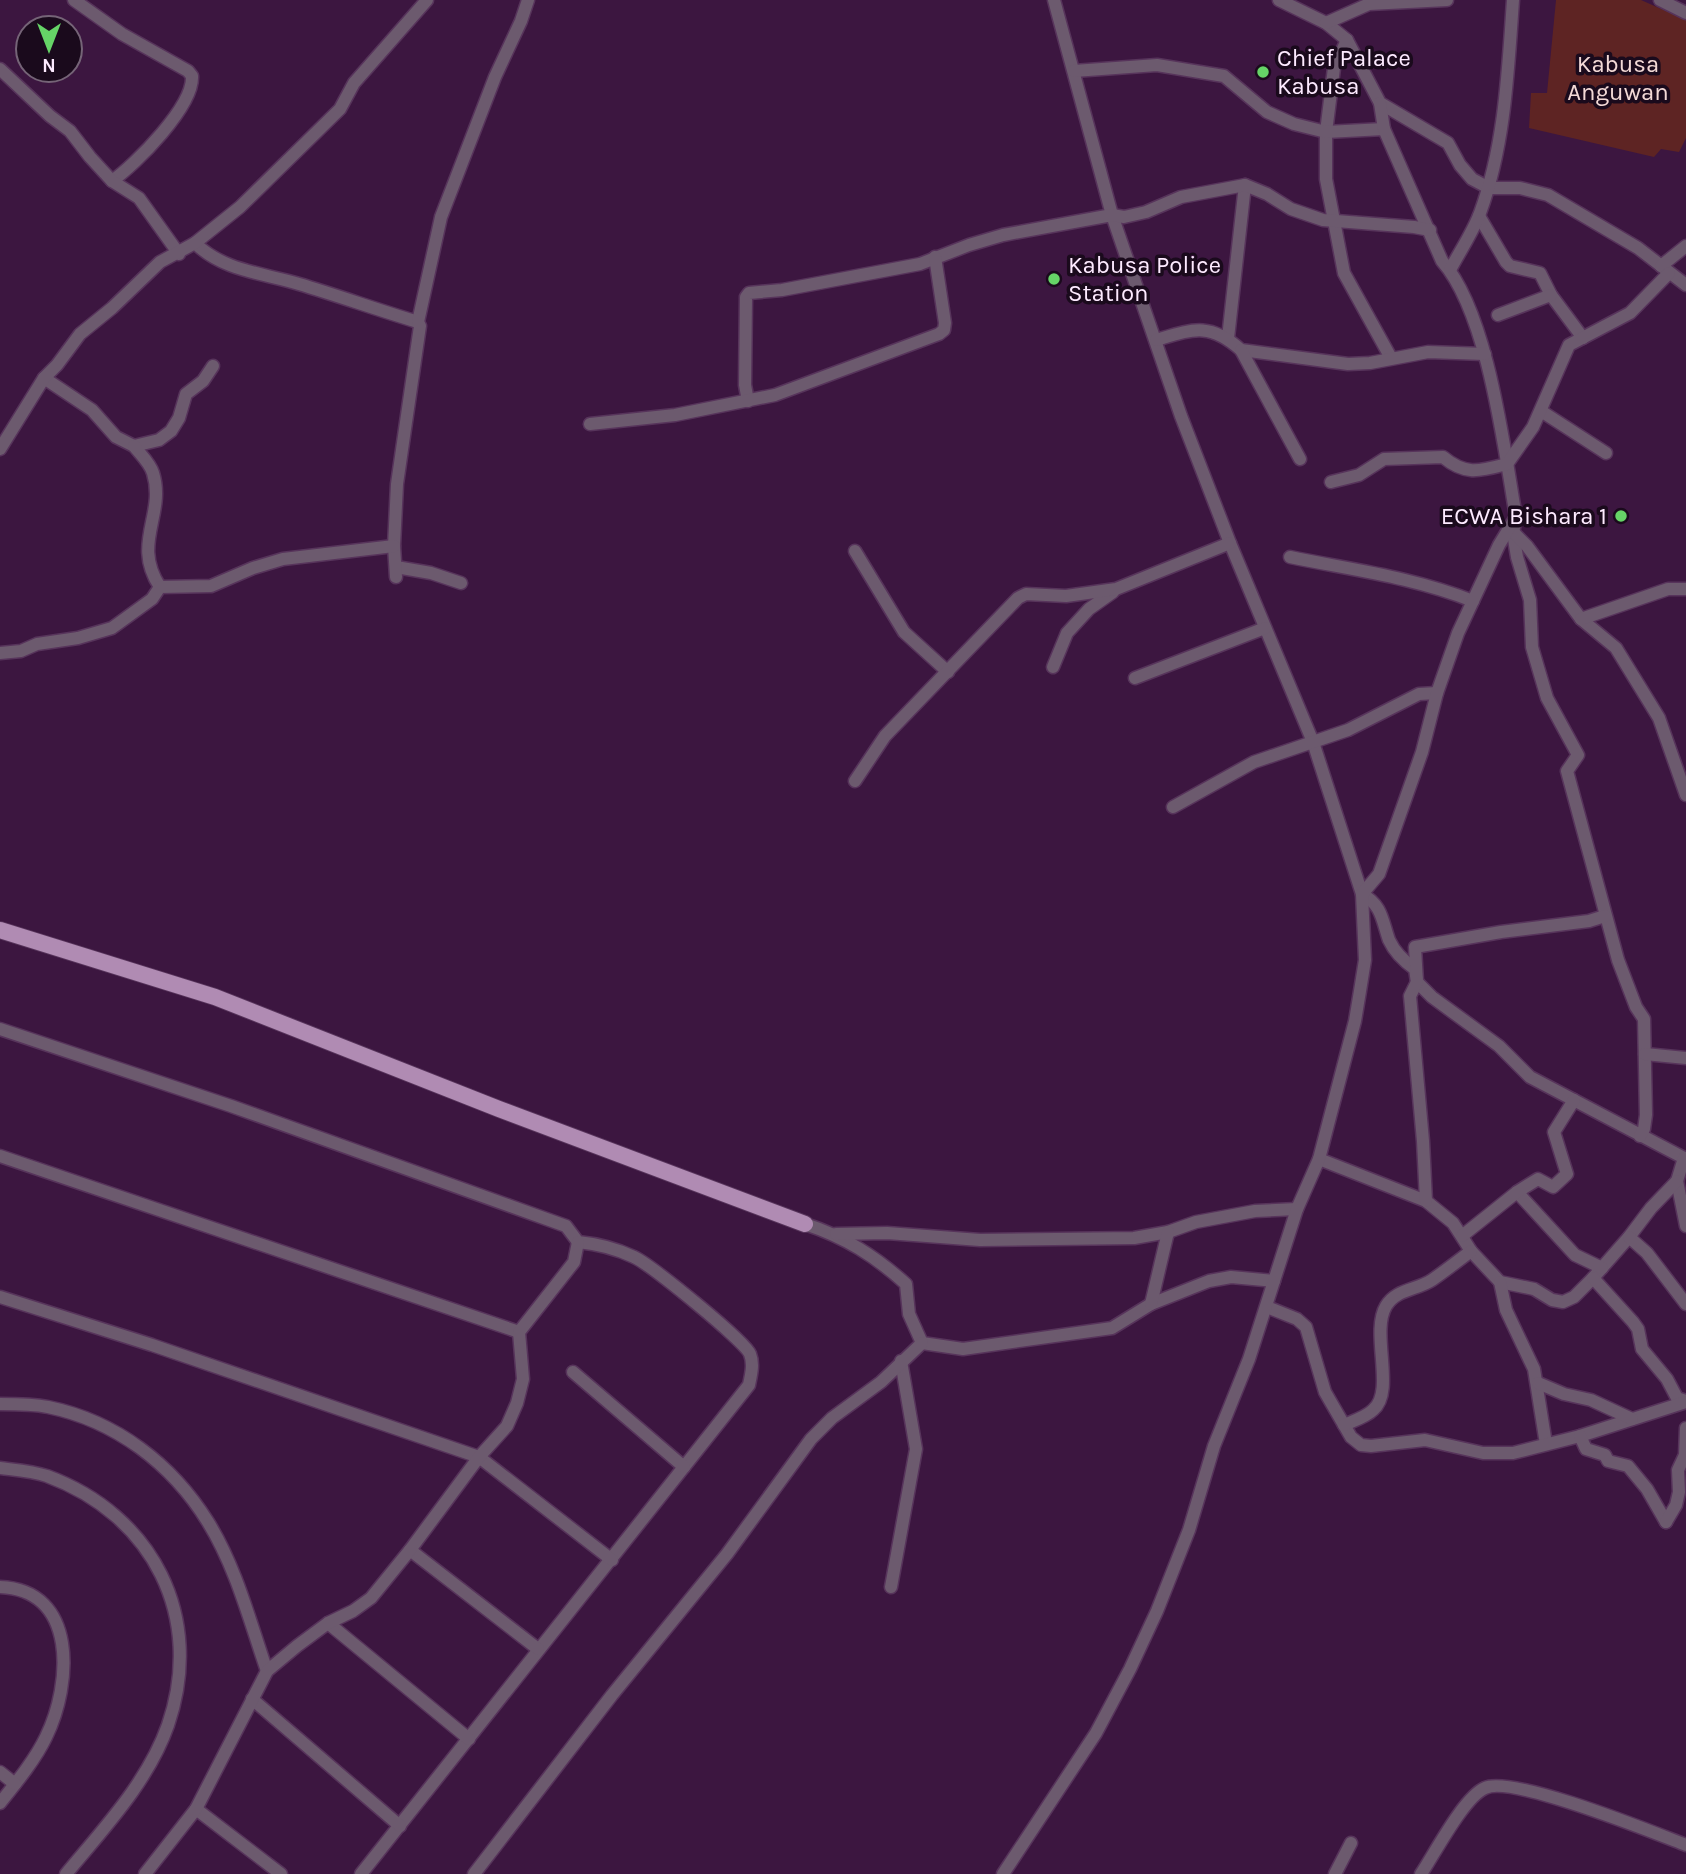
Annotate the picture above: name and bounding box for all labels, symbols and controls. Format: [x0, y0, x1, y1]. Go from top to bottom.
north arrow [14, 14, 84, 84]
place label: Chief Palace Kabusa [1277, 44, 1411, 100]
park label: Kabusa Anguwan [1567, 50, 1669, 106]
text: N [42, 54, 56, 76]
marker: Chief Palace Kabusa [1255, 64, 1271, 80]
place label: Kabusa Police Station [1068, 251, 1221, 307]
marker: Kabusa Police Station [1046, 271, 1062, 287]
place label: ECWA Bishara 1 [1441, 502, 1607, 530]
marker: ECWA Bishara 1 [1613, 508, 1629, 524]

